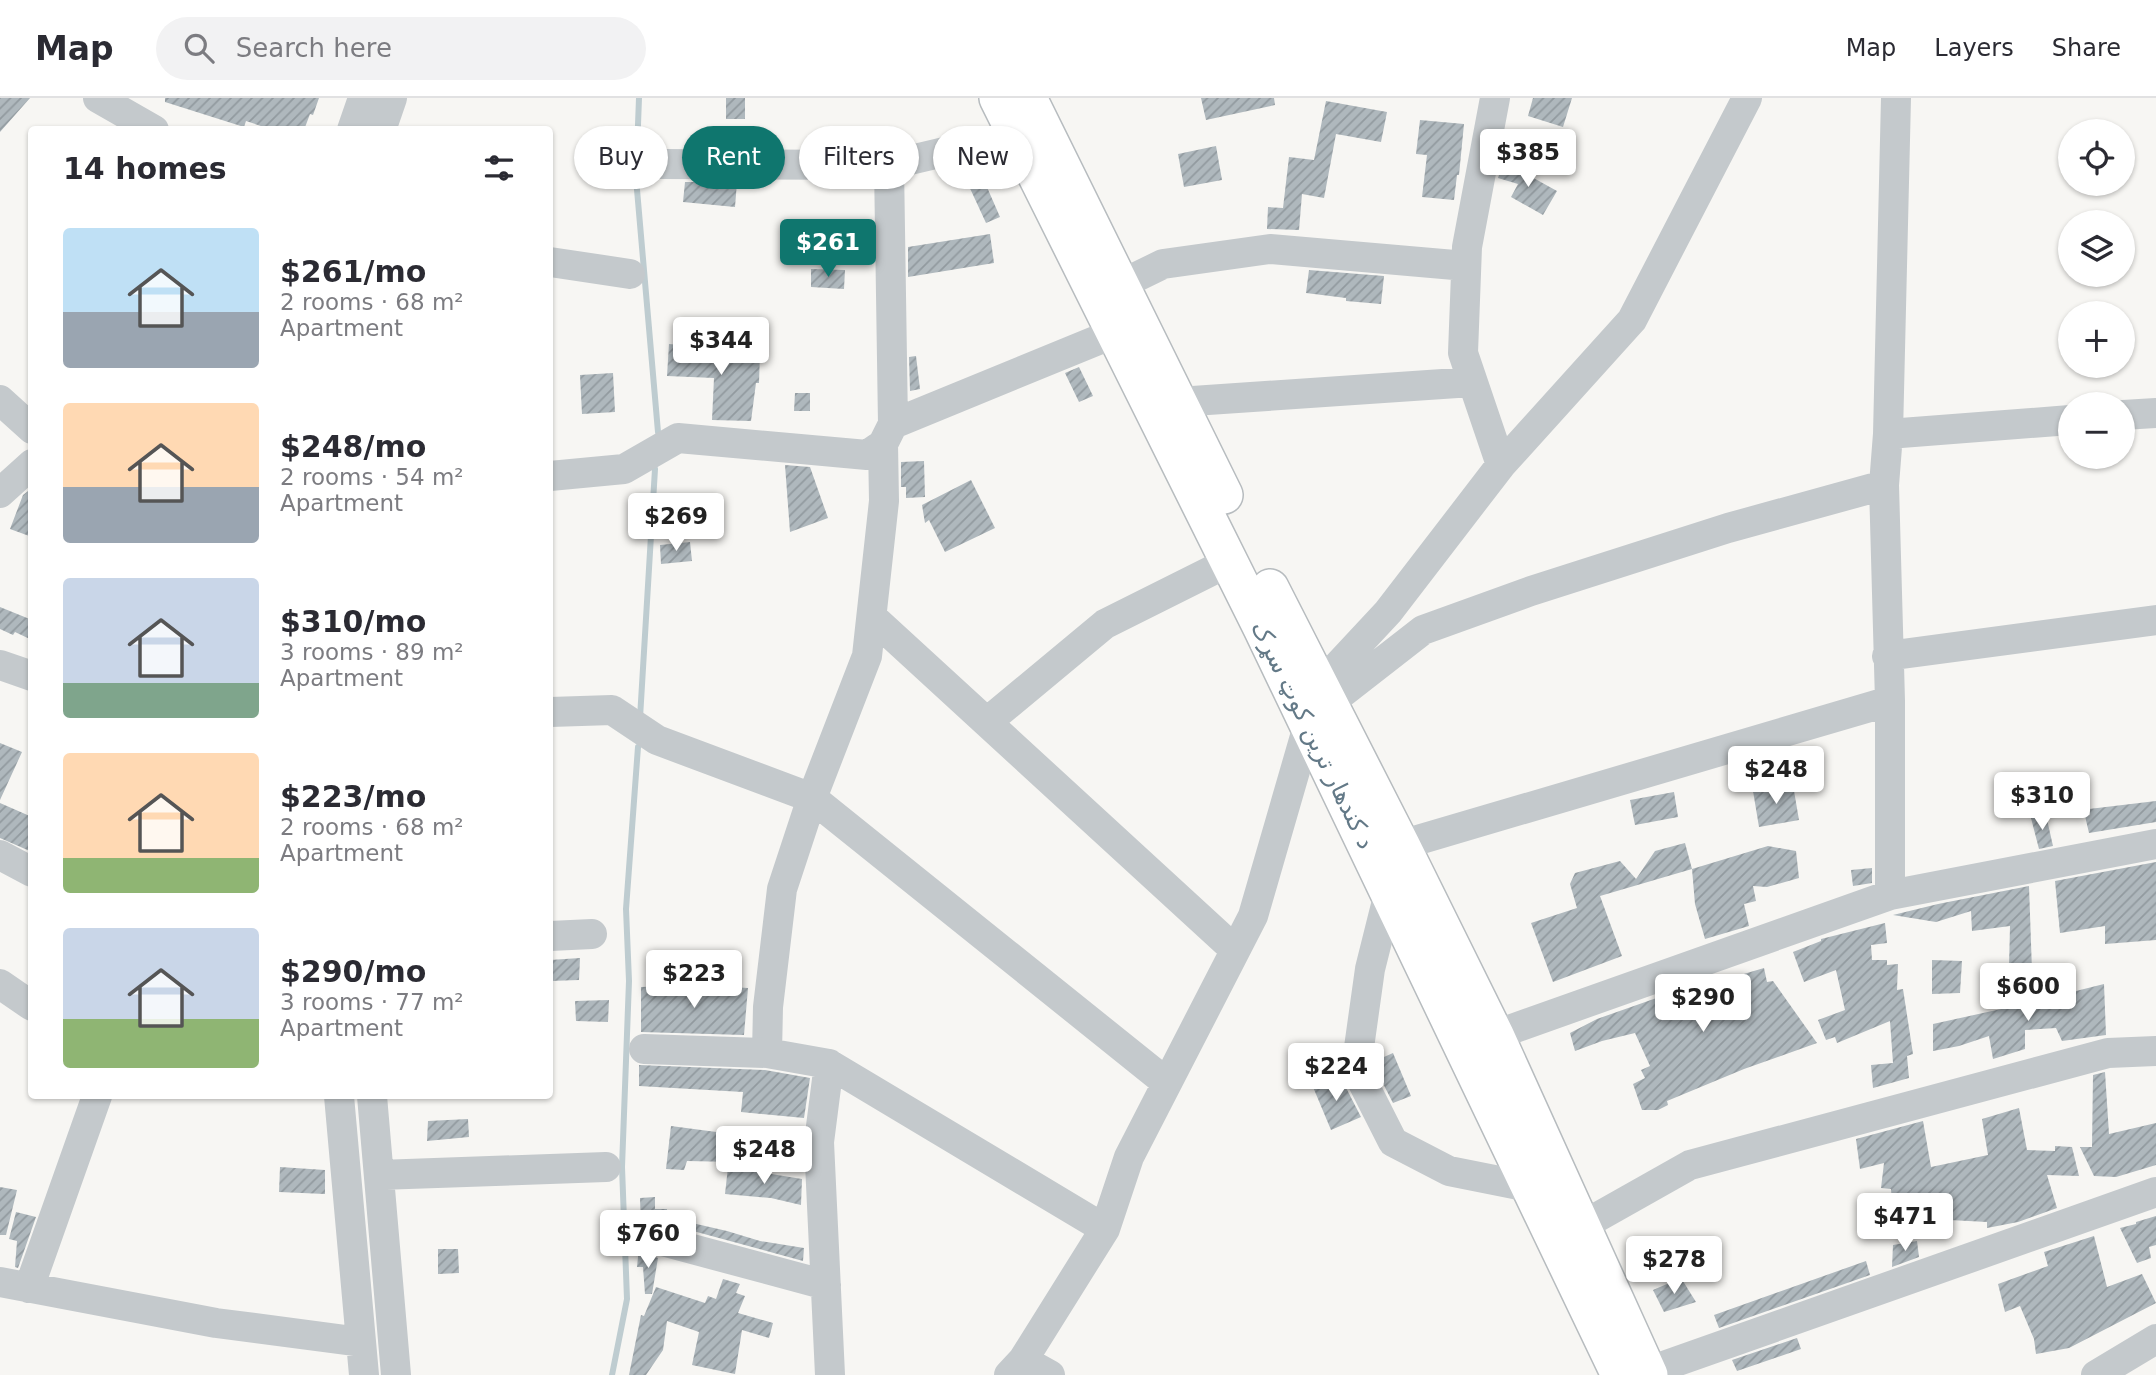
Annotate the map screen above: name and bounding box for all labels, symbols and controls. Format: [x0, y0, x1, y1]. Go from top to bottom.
search box [156, 17, 646, 80]
text: Map [35, 29, 114, 68]
icon: search [180, 29, 218, 67]
text: Search here [236, 33, 392, 63]
text: Map [1846, 34, 1896, 62]
text: Layers [1934, 34, 2014, 62]
text: Share [2052, 34, 2121, 62]
map controls [2058, 119, 2135, 469]
button: locate [2058, 119, 2135, 196]
chip: Buy [574, 126, 668, 189]
chip: Rent [682, 126, 785, 189]
chip: Filters [799, 126, 919, 189]
chip: New [933, 126, 1033, 189]
pin: $385 [1487, 130, 1569, 189]
text: $385 [1496, 139, 1560, 165]
icon: filters [480, 149, 518, 187]
text: 14 homes [63, 151, 227, 186]
button: layers [2058, 210, 2135, 287]
pin: $261 [787, 220, 869, 279]
text: $261 [796, 229, 860, 255]
text: $261/mo [280, 254, 426, 289]
icon: home [119, 256, 203, 340]
text: 2 rooms · 68 m² [280, 289, 464, 315]
button: + [2058, 301, 2135, 378]
text: Apartment [280, 315, 403, 341]
pin: $344 [680, 317, 762, 377]
text: $344 [689, 327, 753, 353]
button: − [2058, 392, 2135, 469]
text: $248/mo [280, 429, 426, 464]
icon: home [119, 431, 203, 515]
text: 2 rooms · 54 m² [280, 464, 464, 490]
text: Apartment [280, 490, 403, 516]
pin: $269 [635, 494, 717, 553]
text: $269 [644, 503, 708, 529]
text: $310/mo [280, 604, 426, 639]
icon: home [119, 606, 203, 690]
street label: د کندهار ترين کوټ سړک [1245, 616, 1380, 854]
text: 3 rooms · 89 m² [280, 639, 464, 665]
text: Apartment [280, 665, 403, 691]
pin: $248 [1735, 746, 1817, 806]
text: $248 [1744, 756, 1808, 782]
pin: $310 [2001, 772, 2083, 832]
text: $223/mo [280, 779, 426, 814]
icon: home [119, 781, 203, 865]
text: $310 [2010, 782, 2074, 808]
text: 2 rooms · 68 m² [280, 814, 464, 840]
text: Apartment [280, 840, 403, 866]
pin: $223 [653, 950, 735, 1010]
text: $290/mo [280, 954, 426, 989]
icon: home [119, 956, 203, 1040]
text: $223 [662, 960, 726, 986]
pin: $600 [1987, 964, 2069, 1023]
text: $600 [1996, 973, 2060, 999]
pin: $290 [1662, 974, 1744, 1034]
text: $290 [1671, 984, 1735, 1010]
text: 3 rooms · 77 m² [280, 989, 464, 1015]
text: Apartment [280, 1015, 403, 1041]
pin: $224 [1295, 1044, 1377, 1103]
text: $224 [1304, 1053, 1368, 1079]
pin: $248 [723, 1126, 805, 1186]
text: $248 [732, 1136, 796, 1162]
pin: $471 [1864, 1194, 1946, 1253]
text: $471 [1873, 1203, 1937, 1229]
pin: $760 [607, 1210, 689, 1270]
text: $760 [616, 1220, 680, 1246]
pin: $278 [1633, 1236, 1715, 1296]
text: $278 [1642, 1246, 1706, 1272]

